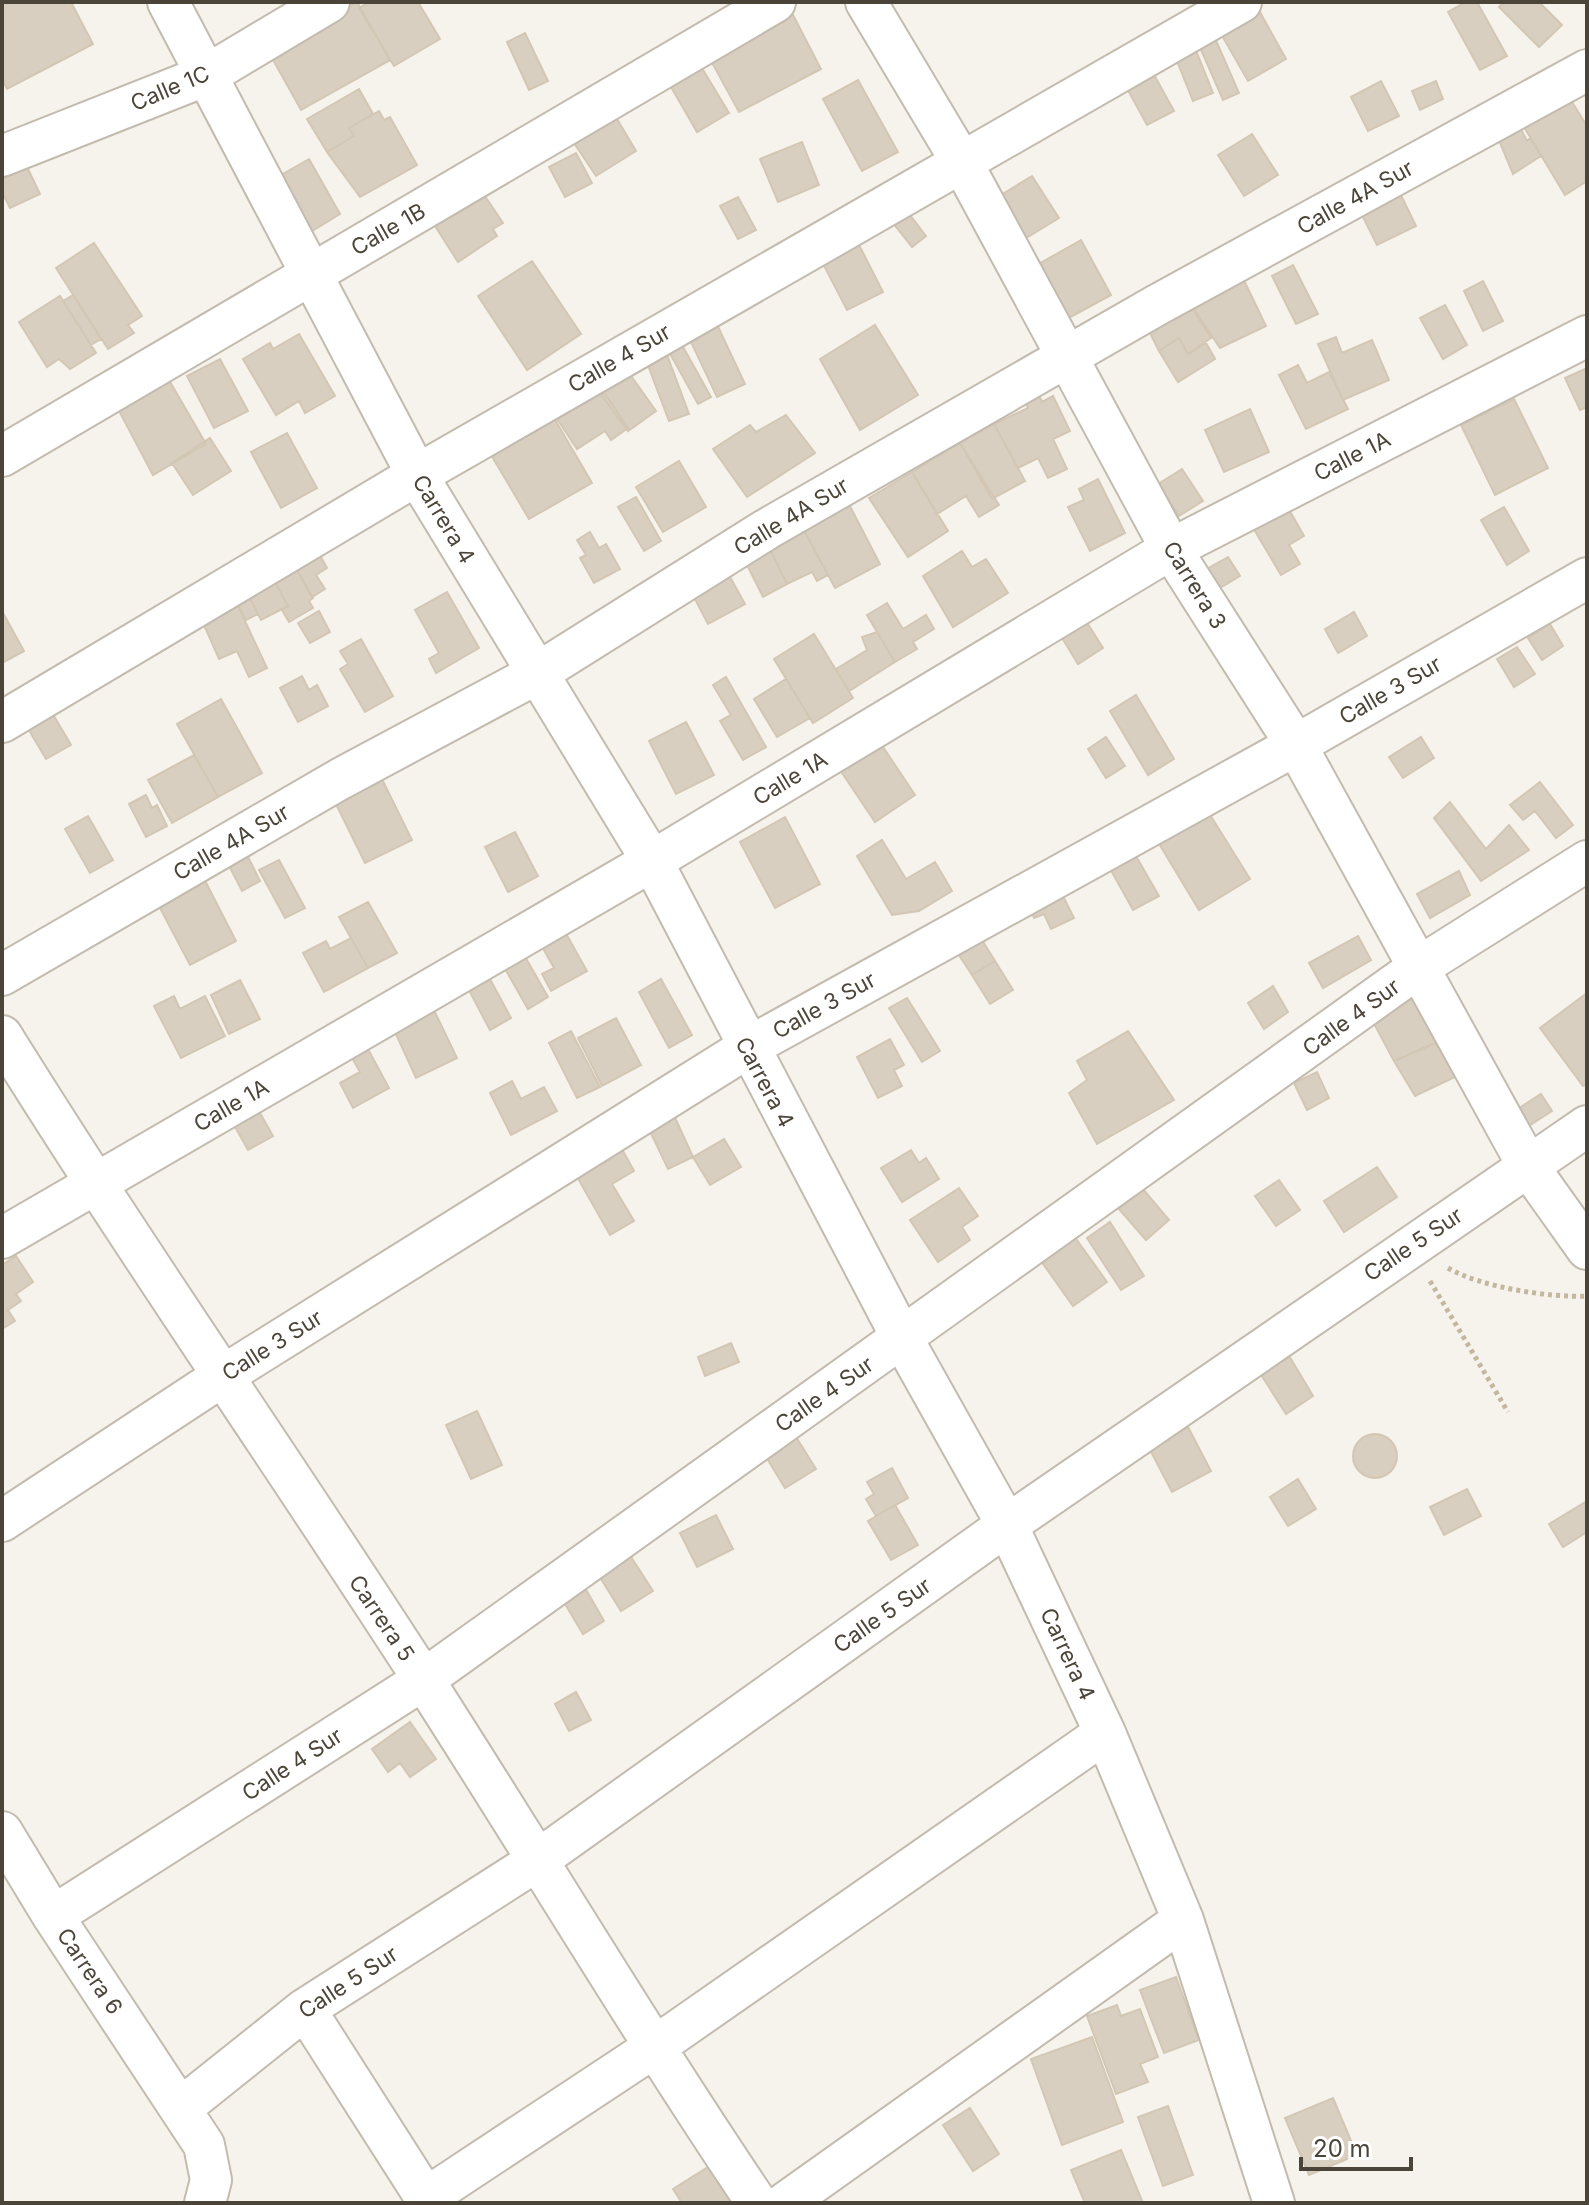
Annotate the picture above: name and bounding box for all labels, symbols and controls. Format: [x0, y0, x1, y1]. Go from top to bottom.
street label: Calle 1C [127, 60, 213, 116]
street label: Calle 4A Sur [1292, 154, 1418, 240]
street label: Calle 1B [346, 197, 430, 261]
street label: Calle 4 Sur [563, 318, 675, 398]
street label: Calle 1A [1309, 426, 1395, 486]
street label: Carrera 4 [407, 470, 481, 568]
street label: Calle 4A Sur [729, 472, 853, 560]
street label: Carrera 3 [1158, 536, 1232, 634]
street label: Calle 3 Sur [1334, 650, 1446, 730]
street label: Calle 1A [748, 746, 832, 810]
street label: Calle 4A Sur [169, 798, 293, 886]
street label: Calle 3 Sur [768, 966, 880, 1044]
street label: Calle 4 Sur [1297, 973, 1405, 1061]
street label: Carrera 4 [730, 1032, 800, 1132]
street label: Calle 1A [189, 1073, 273, 1137]
street label: Calle 5 Sur [1359, 1202, 1467, 1286]
street label: Calle 3 Sur [217, 1304, 327, 1386]
street label: Calle 4 Sur [770, 1351, 878, 1437]
street label: Carrera 5 [344, 1570, 420, 1666]
street label: Calle 5 Sur [828, 1572, 936, 1658]
street label: Carrera 4 [1035, 1604, 1101, 1704]
street label: Calle 4 Sur [237, 1722, 347, 1806]
street label: Carrera 6 [52, 1923, 128, 2019]
street label: Calle 5 Sur [294, 1940, 402, 2024]
scale bar [1301, 2121, 1411, 2171]
text: 20 m [1313, 2134, 1371, 2163]

